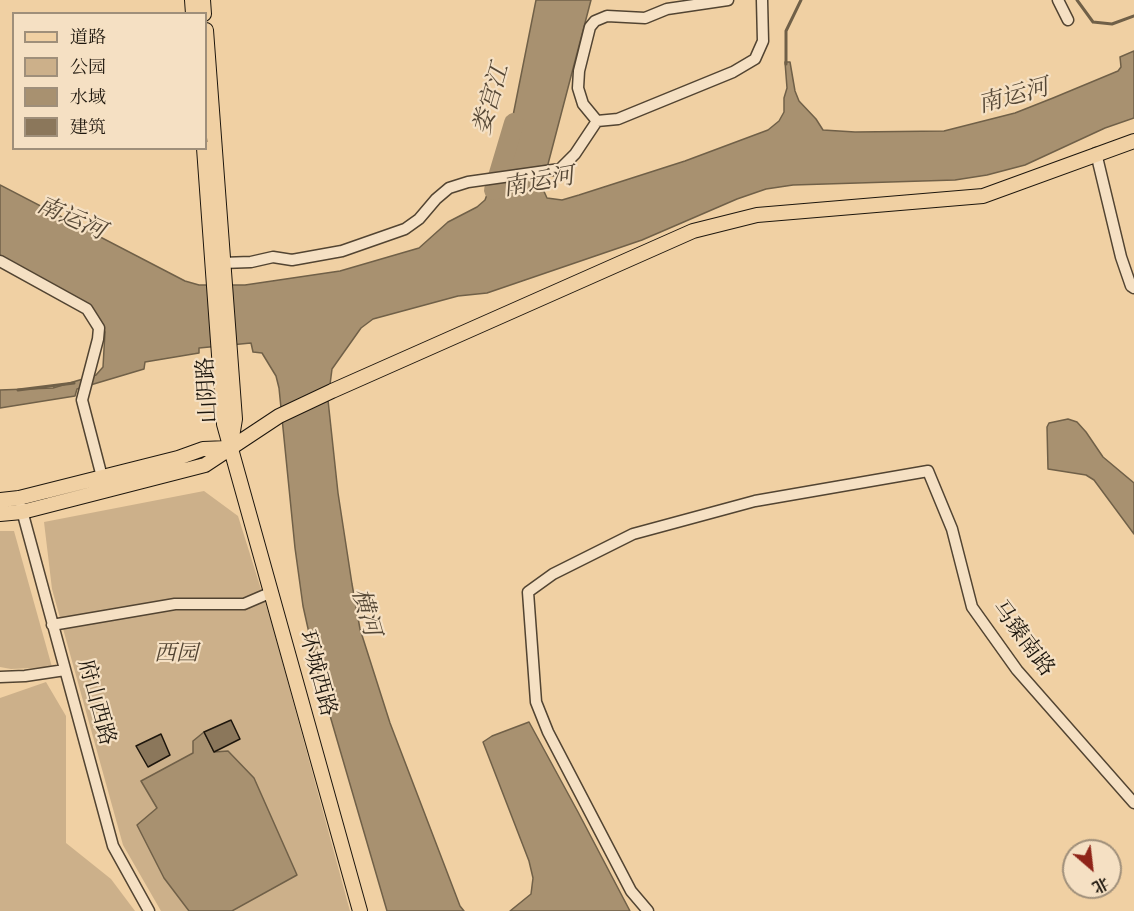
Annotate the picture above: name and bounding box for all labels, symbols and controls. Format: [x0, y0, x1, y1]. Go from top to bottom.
legend [12, 12, 207, 150]
text: 道路 [70, 26, 106, 52]
text: 公园 [70, 56, 106, 82]
water label: 娄宫江 [470, 61, 518, 139]
water label: 南运河 [975, 76, 1053, 122]
text: 水域 [70, 86, 106, 112]
text: 建筑 [70, 116, 106, 142]
water label: 南运河 [501, 165, 577, 205]
water label: 南运河 [31, 193, 109, 249]
street label: 山阴路 [195, 356, 225, 424]
water label: 横河 [343, 586, 383, 640]
street label: 马臻南路 [984, 597, 1058, 683]
street label: 环城西路 [291, 628, 339, 720]
park label: 西园 [154, 643, 198, 669]
street label: 府山西路 [70, 657, 118, 749]
north arrow [1062, 839, 1122, 899]
text: 北 [1087, 870, 1112, 897]

